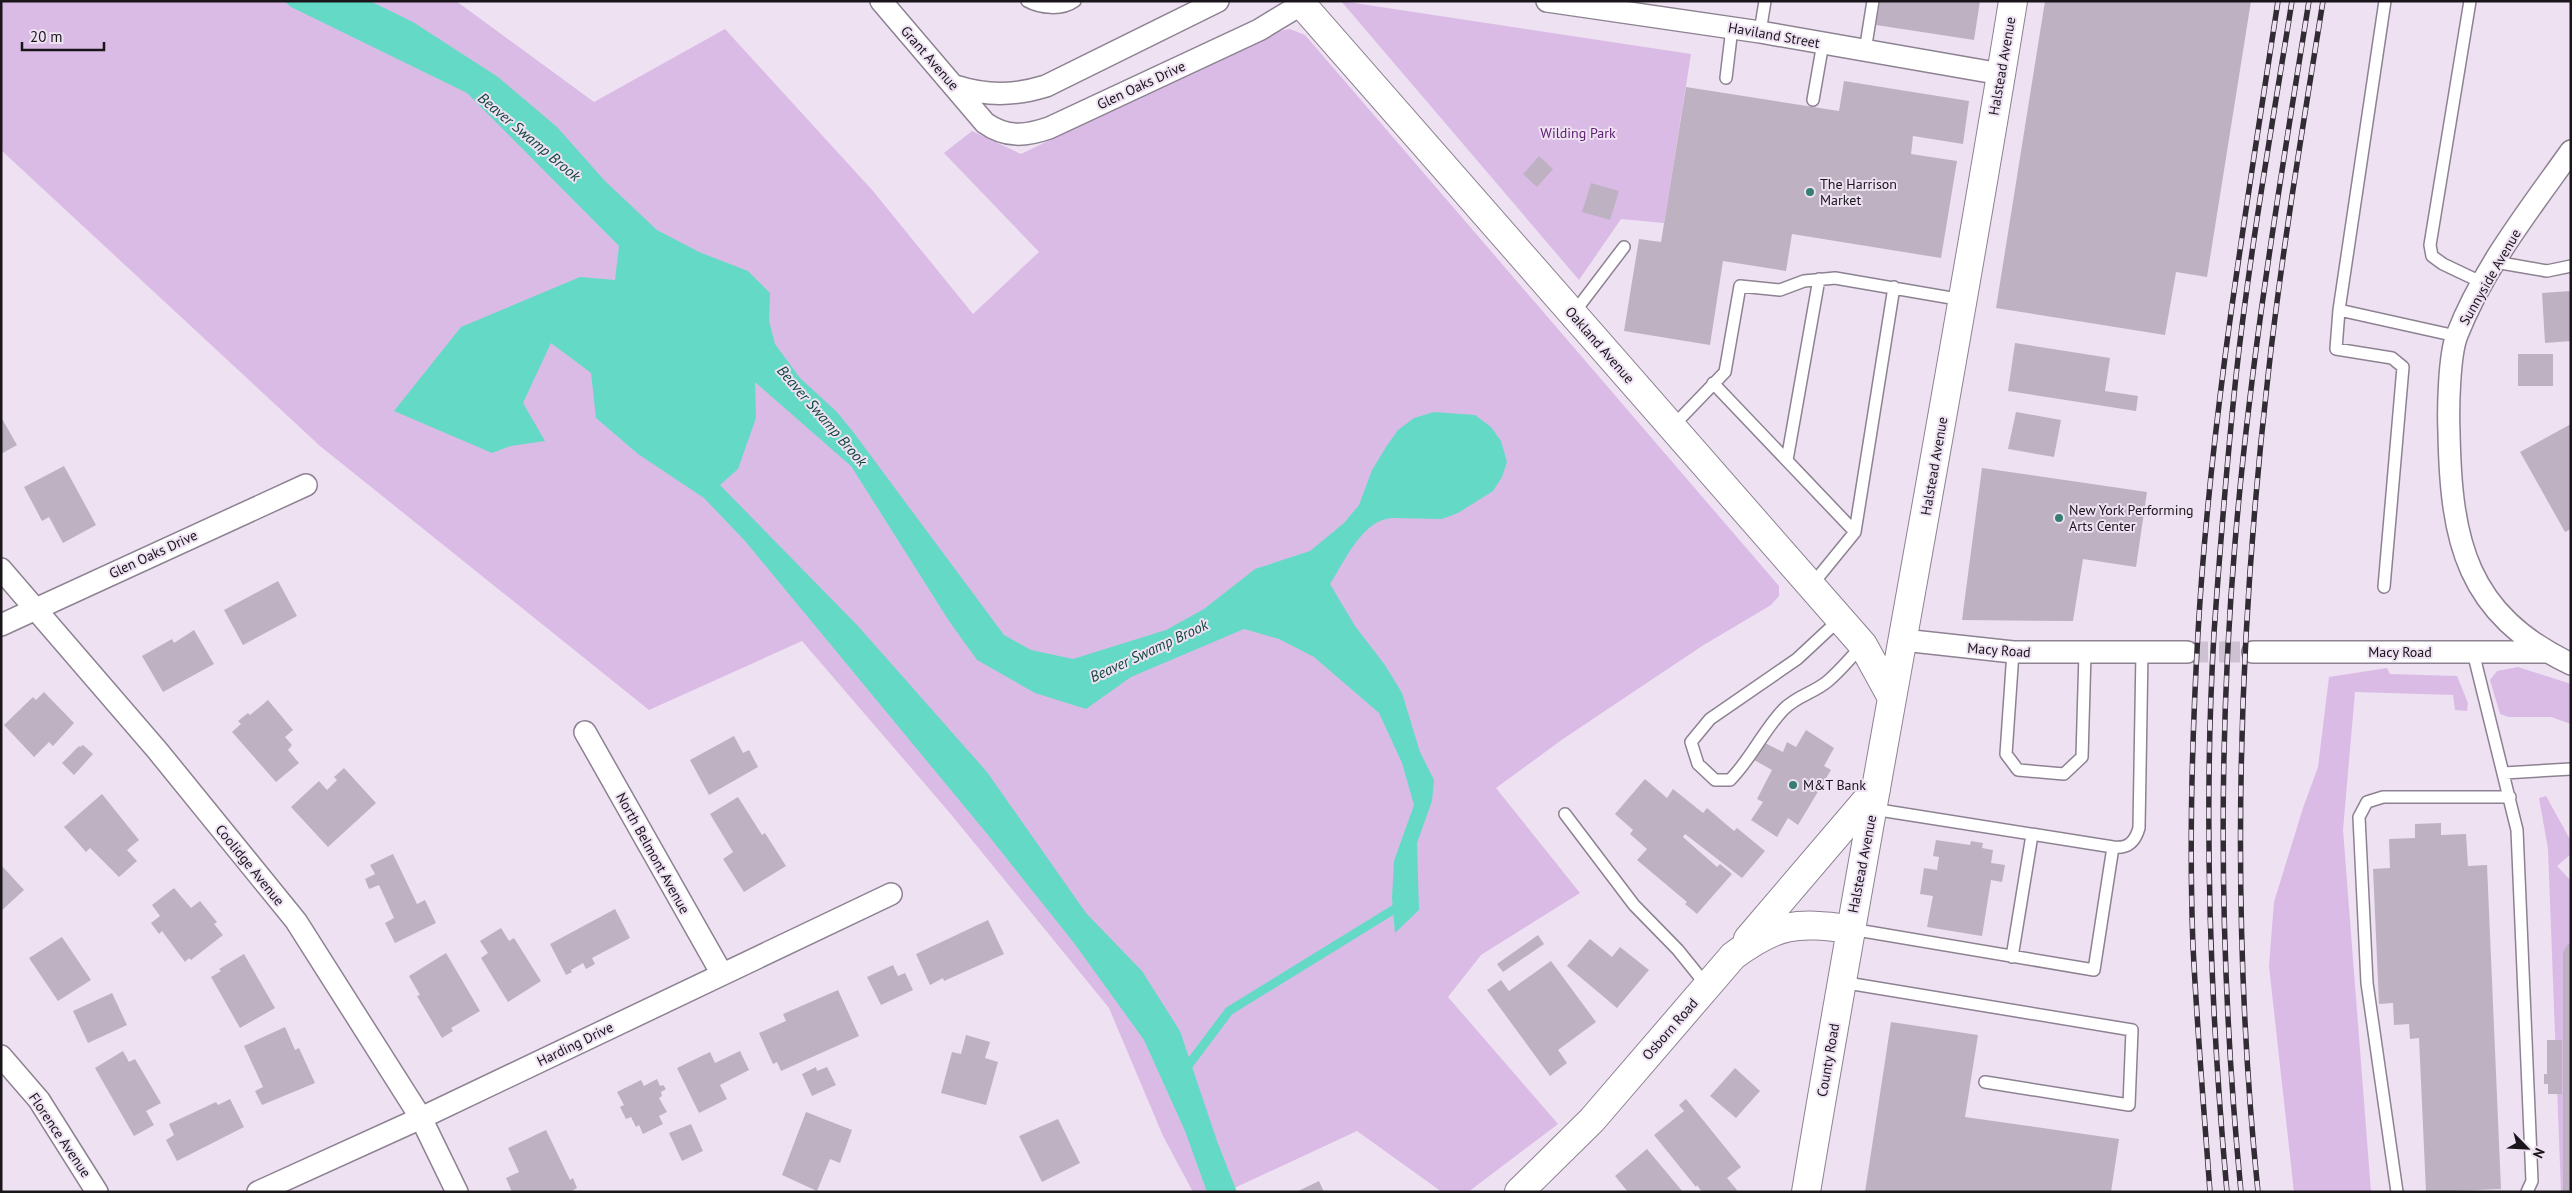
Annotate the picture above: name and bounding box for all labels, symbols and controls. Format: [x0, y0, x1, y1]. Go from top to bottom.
street label: Halstead Avenue [1984, 15, 2020, 117]
street label: Haviland Street [1727, 18, 1821, 52]
scale bar [22, 20, 105, 52]
street label: Grant Avenue [897, 22, 963, 94]
text: 20 m [30, 27, 63, 46]
street label: Glen Oaks Drive [1094, 57, 1188, 113]
water label: Beaver Swamp Brook [474, 88, 585, 186]
park label: Wilding Park [1540, 124, 1616, 142]
place label: The Harrison Market [1820, 175, 1897, 209]
marker: The Harrison Market [1804, 186, 1816, 198]
street label: Sunnyside Avenue [2455, 226, 2525, 328]
street label: Oakland Avenue [1562, 303, 1638, 387]
water label: Beaver Swamp Brook [773, 361, 872, 471]
street label: Halstead Avenue [1916, 415, 1952, 517]
place label: New York Performing Arts Center [2069, 501, 2194, 535]
marker: New York Performing Arts Center [2053, 512, 2065, 524]
street label: Glen Oaks Drive [106, 526, 200, 582]
water label: Beaver Swamp Brook [1087, 614, 1212, 686]
street label: Macy Road [1967, 639, 2031, 661]
street label: Macy Road [2368, 643, 2432, 661]
place label: M&T Bank [1803, 776, 1866, 794]
marker: M&T Bank [1787, 779, 1799, 791]
street label: North Belmont Avenue [612, 789, 694, 917]
street label: Halstead Avenue [1844, 813, 1880, 915]
street label: Coolidge Avenue [212, 821, 288, 909]
street label: Osborn Road [1638, 994, 1702, 1064]
street label: Harding Drive [534, 1018, 616, 1070]
street label: County Road [1813, 1022, 1843, 1098]
street label: Florence Avenue [25, 1089, 95, 1181]
north arrow [2502, 1123, 2552, 1173]
text: N [2529, 1145, 2549, 1161]

